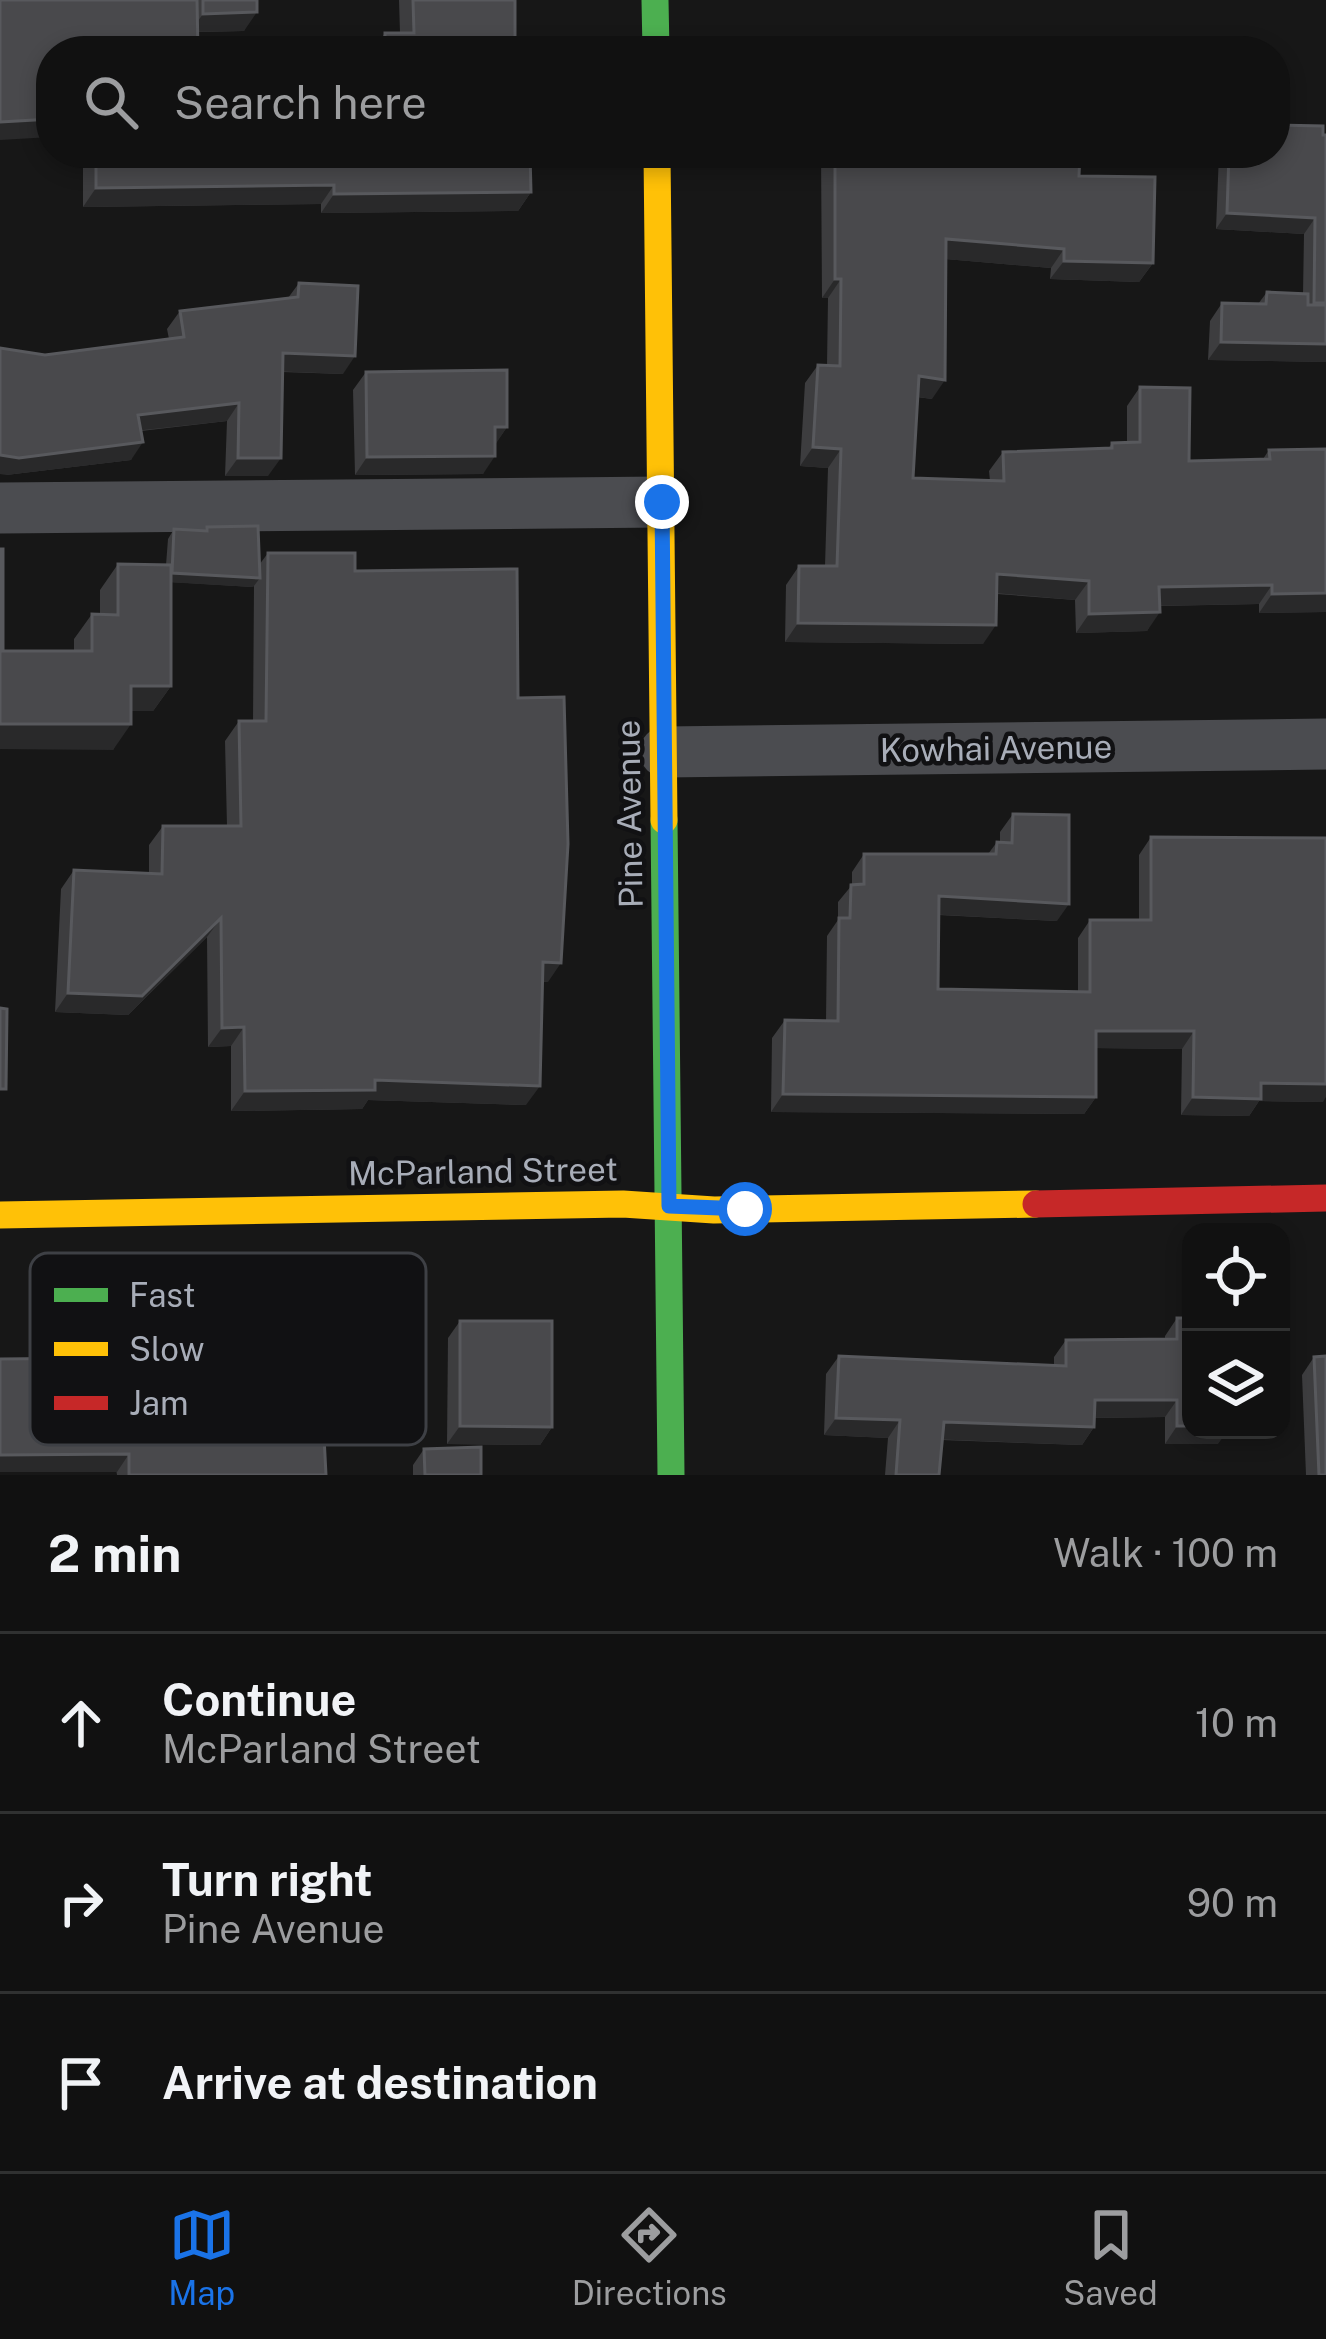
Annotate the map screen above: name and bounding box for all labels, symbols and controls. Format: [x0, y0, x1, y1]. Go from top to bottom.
search box [36, 36, 1290, 168]
icon: search [78, 69, 144, 135]
text: Search here [174, 76, 427, 129]
route end [635, 475, 689, 529]
street label: Pine Avenue [608, 720, 650, 908]
street label: Kowhai Avenue [879, 727, 1113, 769]
street label: McParland Street [348, 1150, 618, 1192]
route start [718, 1182, 772, 1236]
map controls [1182, 1223, 1290, 1439]
button: locate [1182, 1223, 1290, 1331]
legend [30, 1253, 426, 1445]
text: Fast [129, 1276, 196, 1314]
text: Slow [129, 1330, 204, 1368]
button: layers [1182, 1331, 1290, 1439]
text: Jam [129, 1384, 189, 1422]
text: 2 min [48, 1524, 182, 1583]
text: Walk · 100 m [1053, 1530, 1278, 1576]
text: Continue [162, 1673, 356, 1726]
icon: ahead [48, 1690, 114, 1756]
text: 10 m [1195, 1700, 1278, 1746]
text: McParland Street [162, 1726, 481, 1772]
text: Turn right [162, 1853, 373, 1906]
icon: right [48, 1870, 114, 1936]
text: 90 m [1187, 1880, 1278, 1926]
text: Pine Avenue [162, 1906, 385, 1952]
icon: arrive [48, 2050, 114, 2116]
text: Arrive at destination [162, 2056, 598, 2109]
tab: Map [168, 2202, 235, 2312]
tab: Directions [572, 2202, 727, 2312]
tab: Saved [1063, 2202, 1158, 2312]

